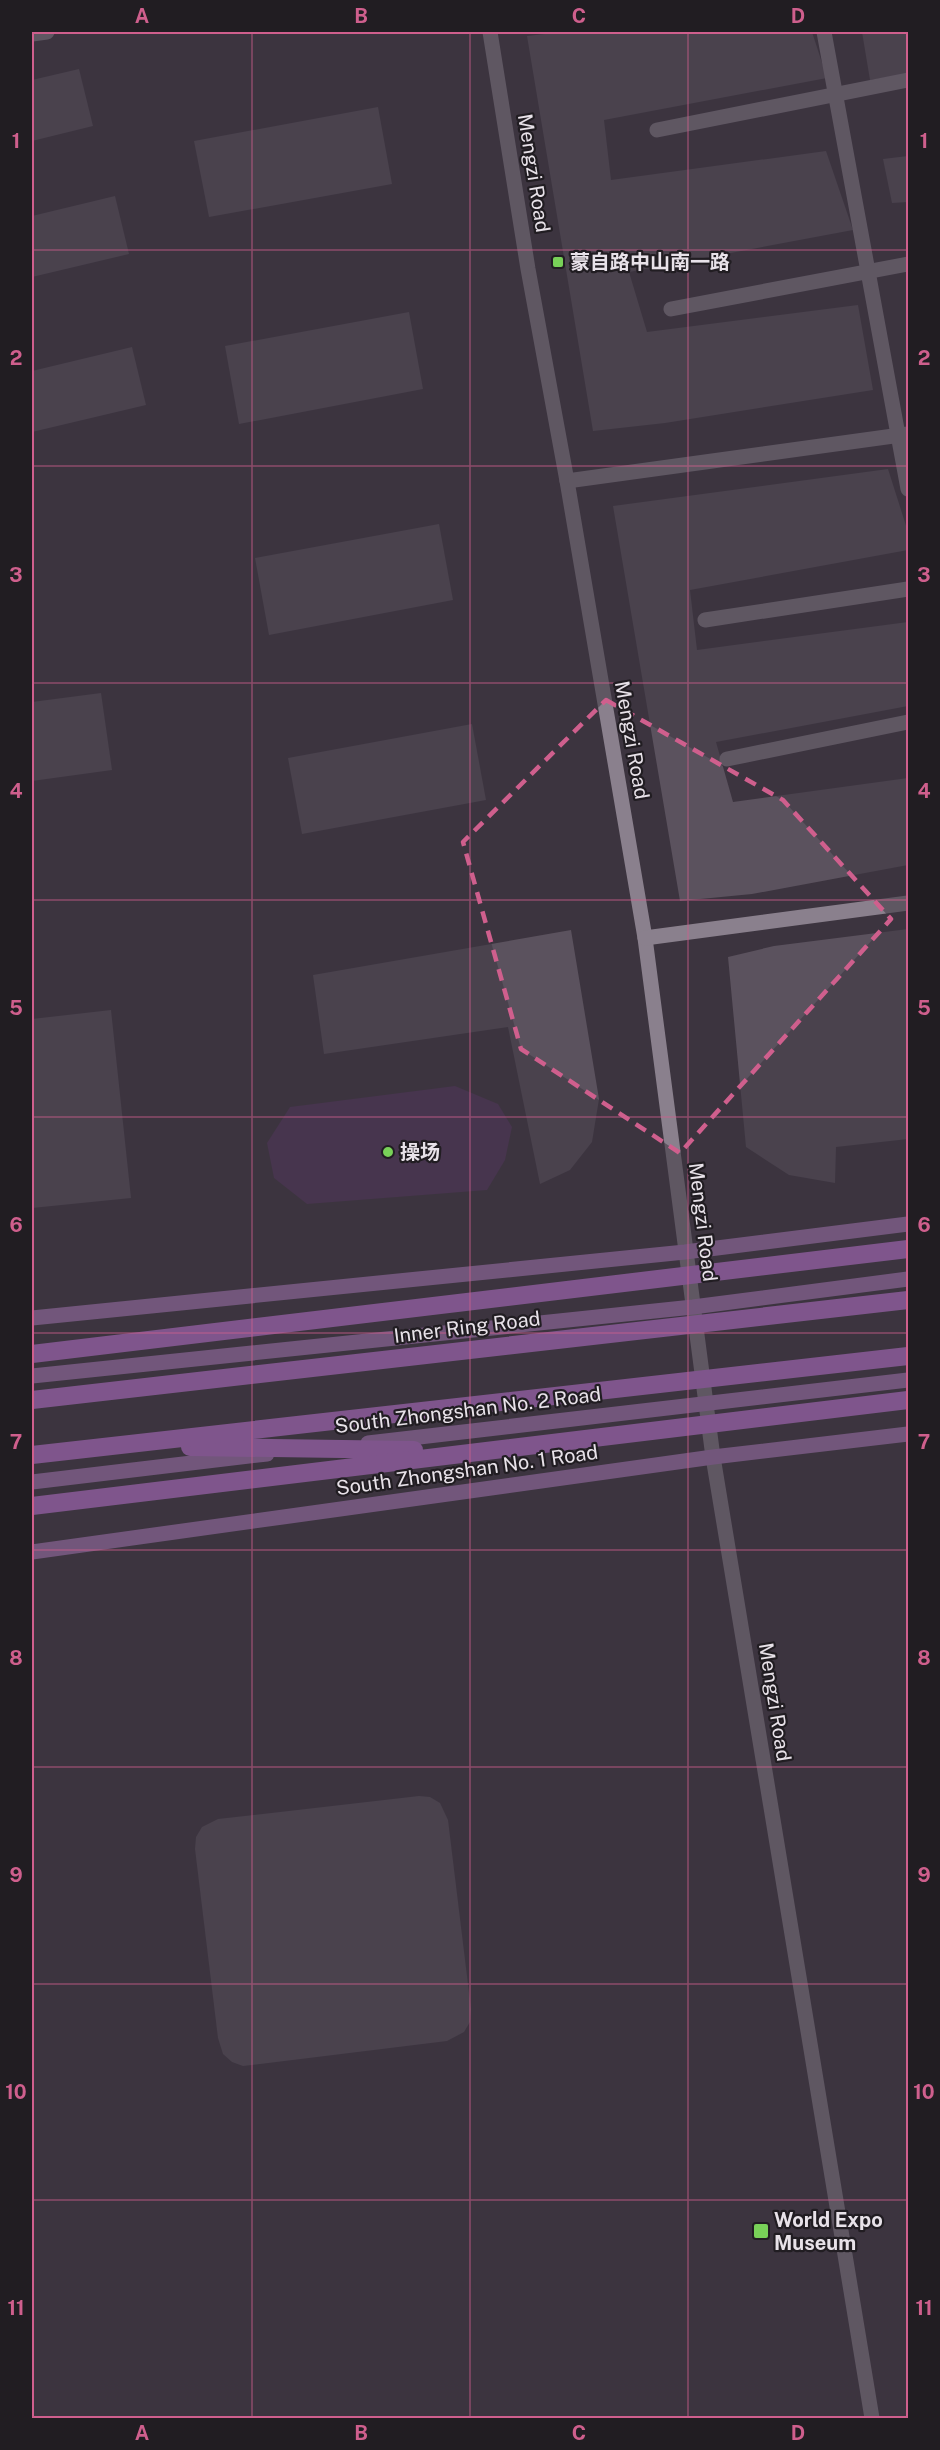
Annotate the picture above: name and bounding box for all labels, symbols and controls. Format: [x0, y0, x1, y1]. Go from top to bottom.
text: A [135, 4, 149, 28]
text: B [354, 4, 368, 28]
text: C [572, 4, 586, 28]
text: D [791, 4, 805, 28]
street label: Mengzi Road [513, 112, 555, 234]
text: 1 [12, 129, 20, 153]
text: 1 [920, 129, 928, 153]
place label: 蒙自路中山南一路 [570, 250, 730, 274]
marker: 蒙自路中山南一路 [551, 255, 565, 269]
text: 2 [10, 346, 22, 370]
text: 2 [918, 346, 930, 370]
text: 3 [9, 563, 23, 587]
text: 3 [917, 563, 931, 587]
street label: Mengzi Road [610, 679, 654, 801]
text: 4 [9, 779, 23, 803]
text: 4 [917, 779, 931, 803]
text: 5 [9, 996, 23, 1020]
text: 5 [917, 996, 931, 1020]
place label: 操场 [400, 1140, 440, 1164]
marker: 操场 [381, 1145, 395, 1159]
street label: Mengzi Road [684, 1161, 722, 1283]
text: 6 [9, 1213, 23, 1237]
text: 6 [917, 1213, 931, 1237]
street label: Inner Ring Road [392, 1306, 542, 1348]
street label: South Zhongshan No. 2 Road [334, 1382, 602, 1438]
text: 7 [10, 1430, 22, 1454]
text: 7 [918, 1430, 930, 1454]
street label: South Zhongshan No. 1 Road [334, 1440, 600, 1500]
street label: Mengzi Road [754, 1641, 796, 1763]
text: 8 [9, 1646, 23, 1670]
text: 8 [917, 1646, 931, 1670]
text: 9 [9, 1863, 23, 1887]
text: 9 [917, 1863, 931, 1887]
text: 10 [5, 2080, 27, 2104]
text: 10 [913, 2080, 935, 2104]
place label: World Expo Museum [774, 2208, 883, 2255]
marker: World Expo Museum [752, 2222, 770, 2240]
text: 11 [7, 2296, 25, 2320]
text: 11 [915, 2296, 933, 2320]
text: A [135, 2421, 149, 2445]
text: B [354, 2421, 368, 2445]
text: C [572, 2421, 586, 2445]
text: D [791, 2421, 805, 2445]

